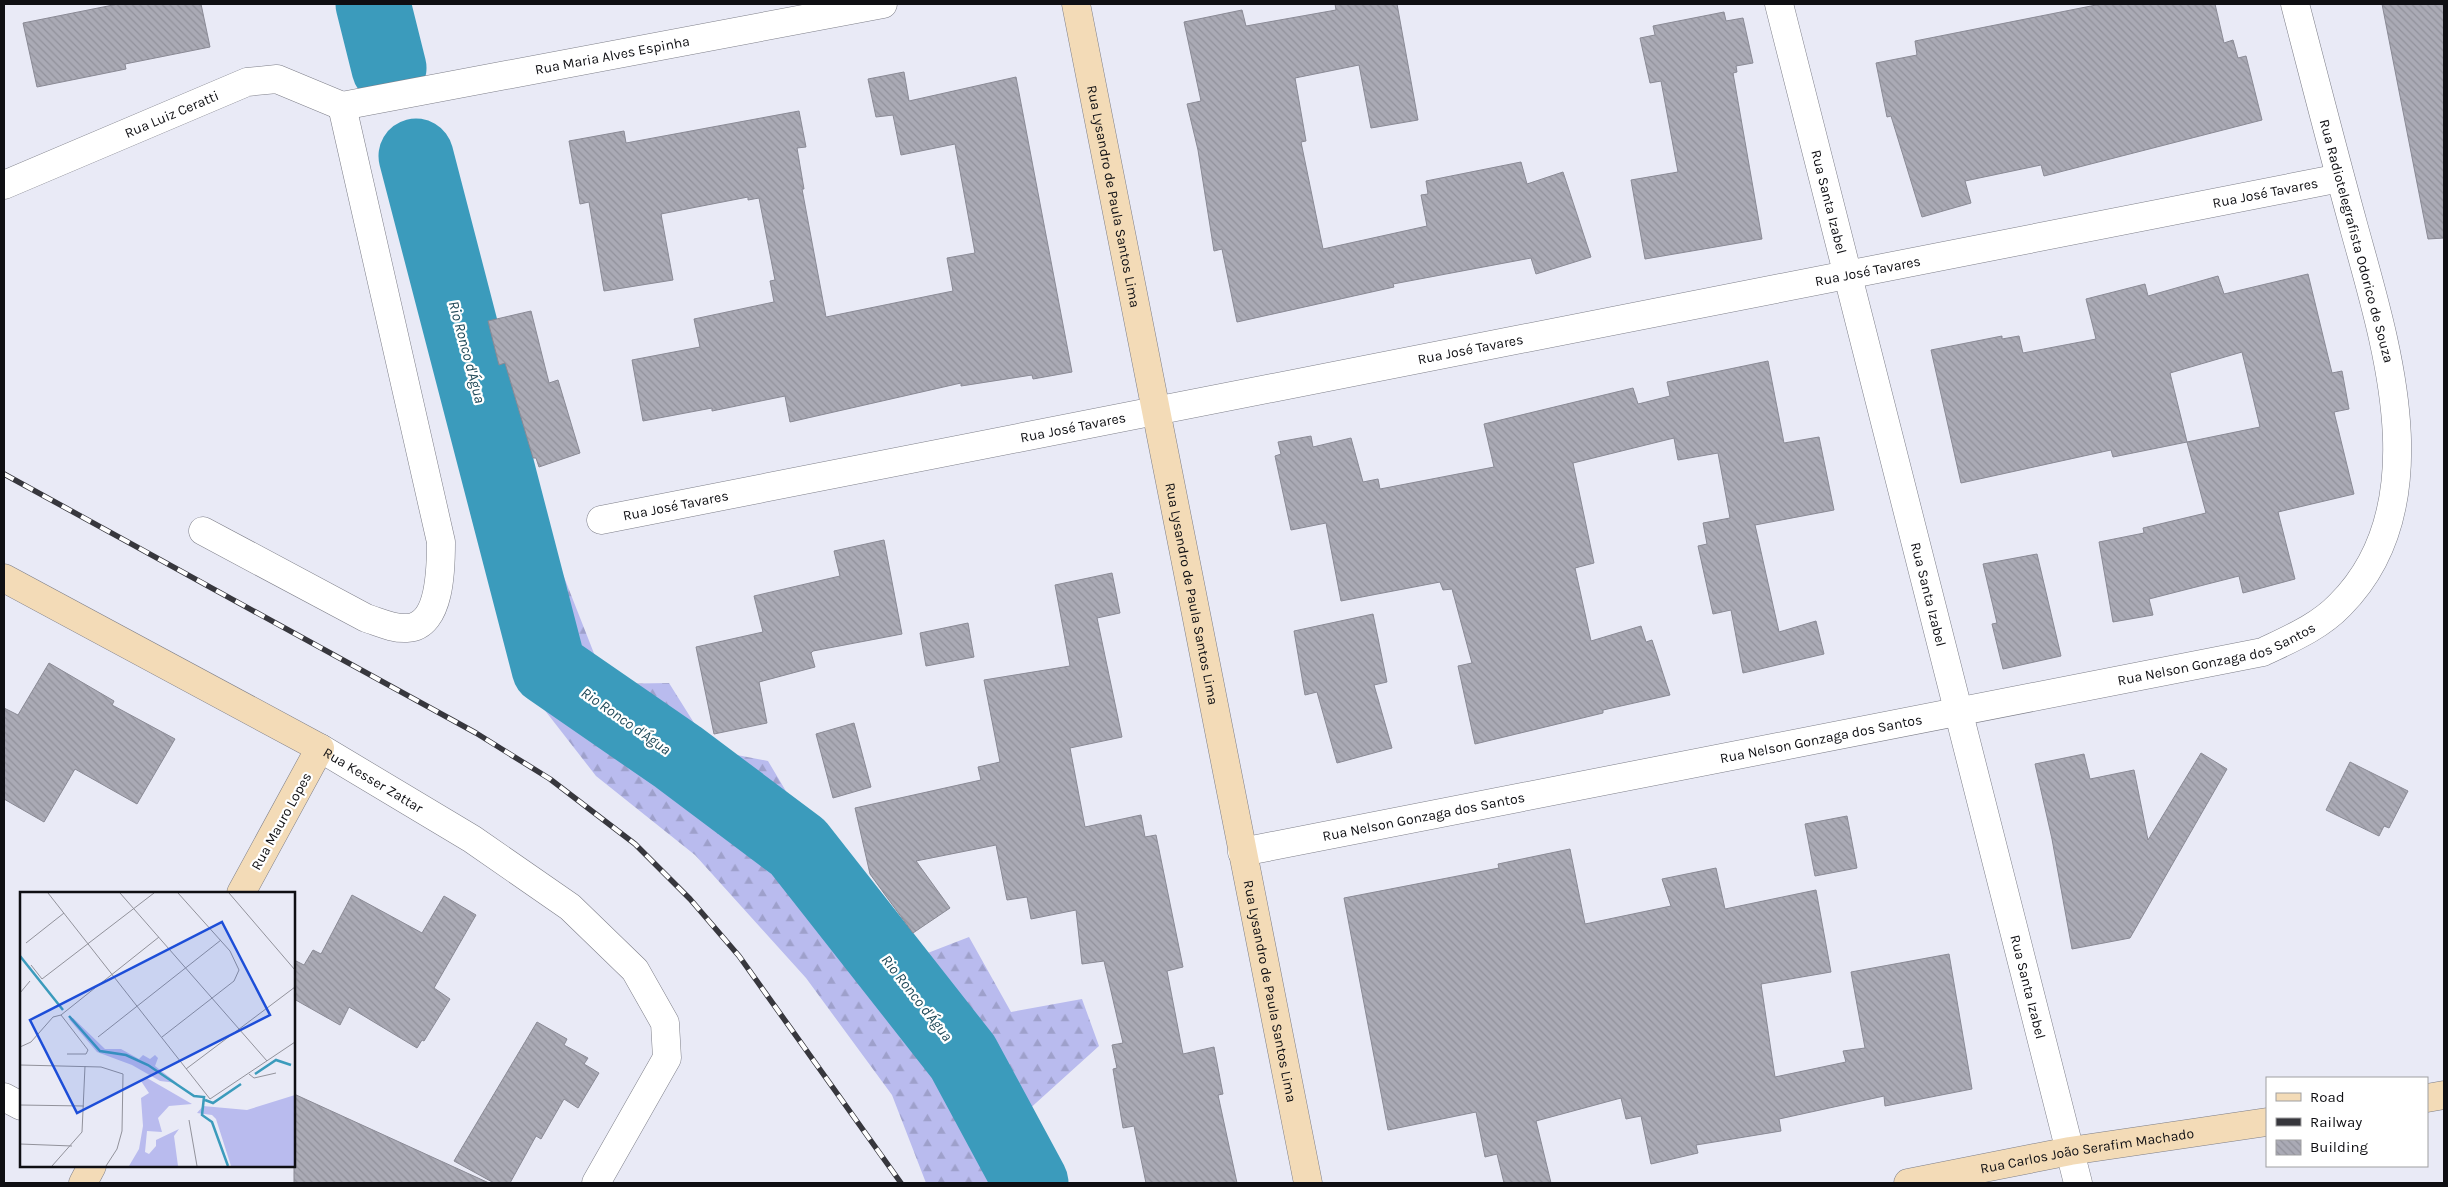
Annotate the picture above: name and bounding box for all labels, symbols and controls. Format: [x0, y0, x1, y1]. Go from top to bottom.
street label: Rua Maria Alves Espinha [534, 33, 691, 78]
street label: Rua Lysandro de Paula Santos Lima [1083, 84, 1144, 309]
street label: Rua Luiz Ceratti [122, 87, 221, 142]
street label: Rua Radiotelegrafista Odorico de Souza [2316, 117, 2397, 365]
street label: Rua Santa Izabel [1807, 148, 1850, 256]
street label: Rua José Tavares [2211, 175, 2319, 212]
street label: Rua José Tavares [1814, 253, 1922, 290]
water label: Rio Ronco d'Água [445, 299, 489, 405]
street label: Rua José Tavares [1416, 331, 1525, 368]
street label: Rua José Tavares [1019, 409, 1127, 446]
street label: Rua Lysandro de Paula Santos Lima [1161, 481, 1222, 706]
street label: Rua José Tavares [621, 487, 730, 525]
street label: Rua Santa Izabel [1907, 541, 1950, 648]
street label: Rua Nelson Gonzaga dos Santos [2116, 619, 2319, 689]
water label: Rio Ronco d'Água [578, 683, 674, 759]
street label: Rua Nelson Gonzaga dos Santos [1719, 711, 1924, 767]
street label: Rua Kesser Zattar [320, 744, 427, 817]
street label: Rua Mauro Lopes [248, 769, 315, 873]
street label: Rua Nelson Gonzaga dos Santos [1321, 789, 1526, 845]
street label: Rua Lysandro de Paula Santos Lima [1240, 879, 1300, 1104]
inset map [20, 892, 295, 1167]
street label: Rua Santa Izabel [2006, 933, 2049, 1041]
water label: Rio Ronco d'Água [878, 951, 956, 1045]
legend [2266, 1077, 2428, 1167]
text: Road [2310, 1088, 2345, 1106]
text: Railway [2310, 1113, 2362, 1131]
street label: Rua Carlos João Serafim Machado [1979, 1125, 2195, 1178]
text: Building [2310, 1138, 2368, 1156]

